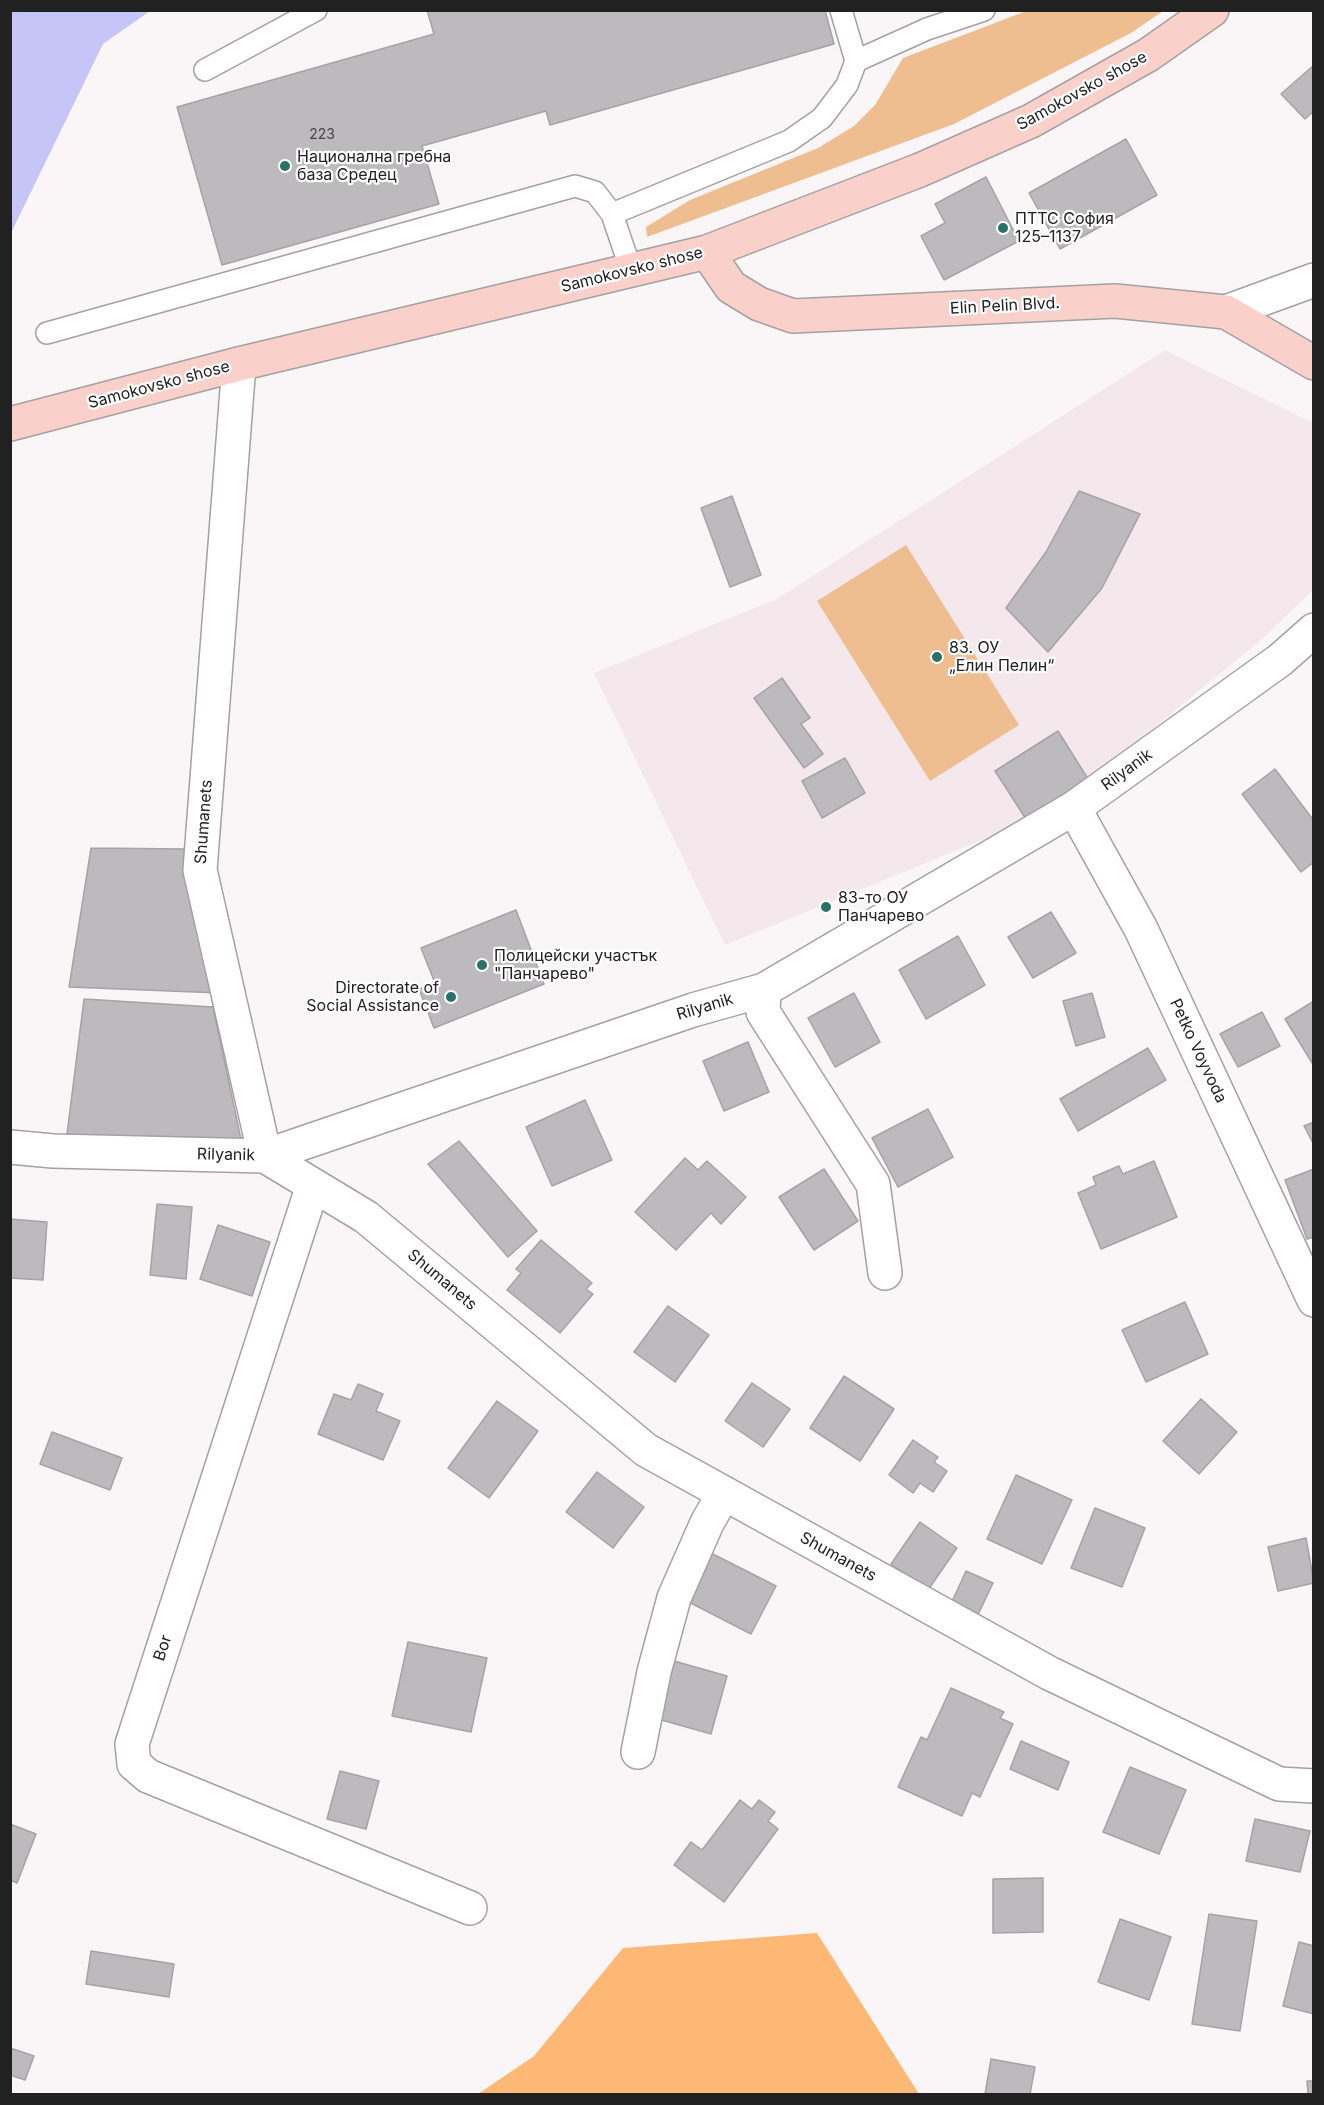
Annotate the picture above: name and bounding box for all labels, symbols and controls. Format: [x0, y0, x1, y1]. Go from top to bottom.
street label: Samokovsko shose [1014, 47, 1150, 135]
house number: 223 [309, 127, 335, 143]
place label: Национална гребна база Средец [297, 147, 451, 185]
marker: Национална гребна база Средец [278, 159, 292, 173]
place label: ПТТС София 125–1137 [1015, 209, 1114, 247]
marker: ПТТС София 125–1137 [996, 221, 1010, 235]
street label: Samokovsko shose [559, 243, 705, 297]
street label: Elin Pelin Blvd. [950, 294, 1060, 318]
street label: Samokovsko shose [86, 357, 232, 413]
place label: 83. ОУ „Елин Пелин“ [949, 638, 1054, 676]
marker: 83. ОУ „Елин Пелин“ [930, 650, 944, 664]
street label: Rilyanik [1098, 745, 1156, 795]
street label: Shumanets [191, 779, 217, 865]
place label: 83-то ОУ Панчарево [838, 888, 924, 926]
marker: 83-то ОУ Панчарево [819, 900, 833, 914]
place label: Полицейски участък "Панчарево" [494, 946, 657, 984]
marker: Полицейски участък "Панчарево" [475, 958, 489, 972]
place label: Directorate of Social Assistance [306, 978, 439, 1016]
street label: Rilyanik [674, 989, 736, 1025]
marker: Directorate of Social Assistance [444, 990, 458, 1004]
street label: Petko Voyvoda [1165, 996, 1231, 1106]
street label: Rilyanik [197, 1145, 255, 1165]
street label: Shumanets [403, 1245, 481, 1315]
street label: Shumanets [796, 1528, 880, 1586]
street label: Bor [150, 1633, 176, 1663]

